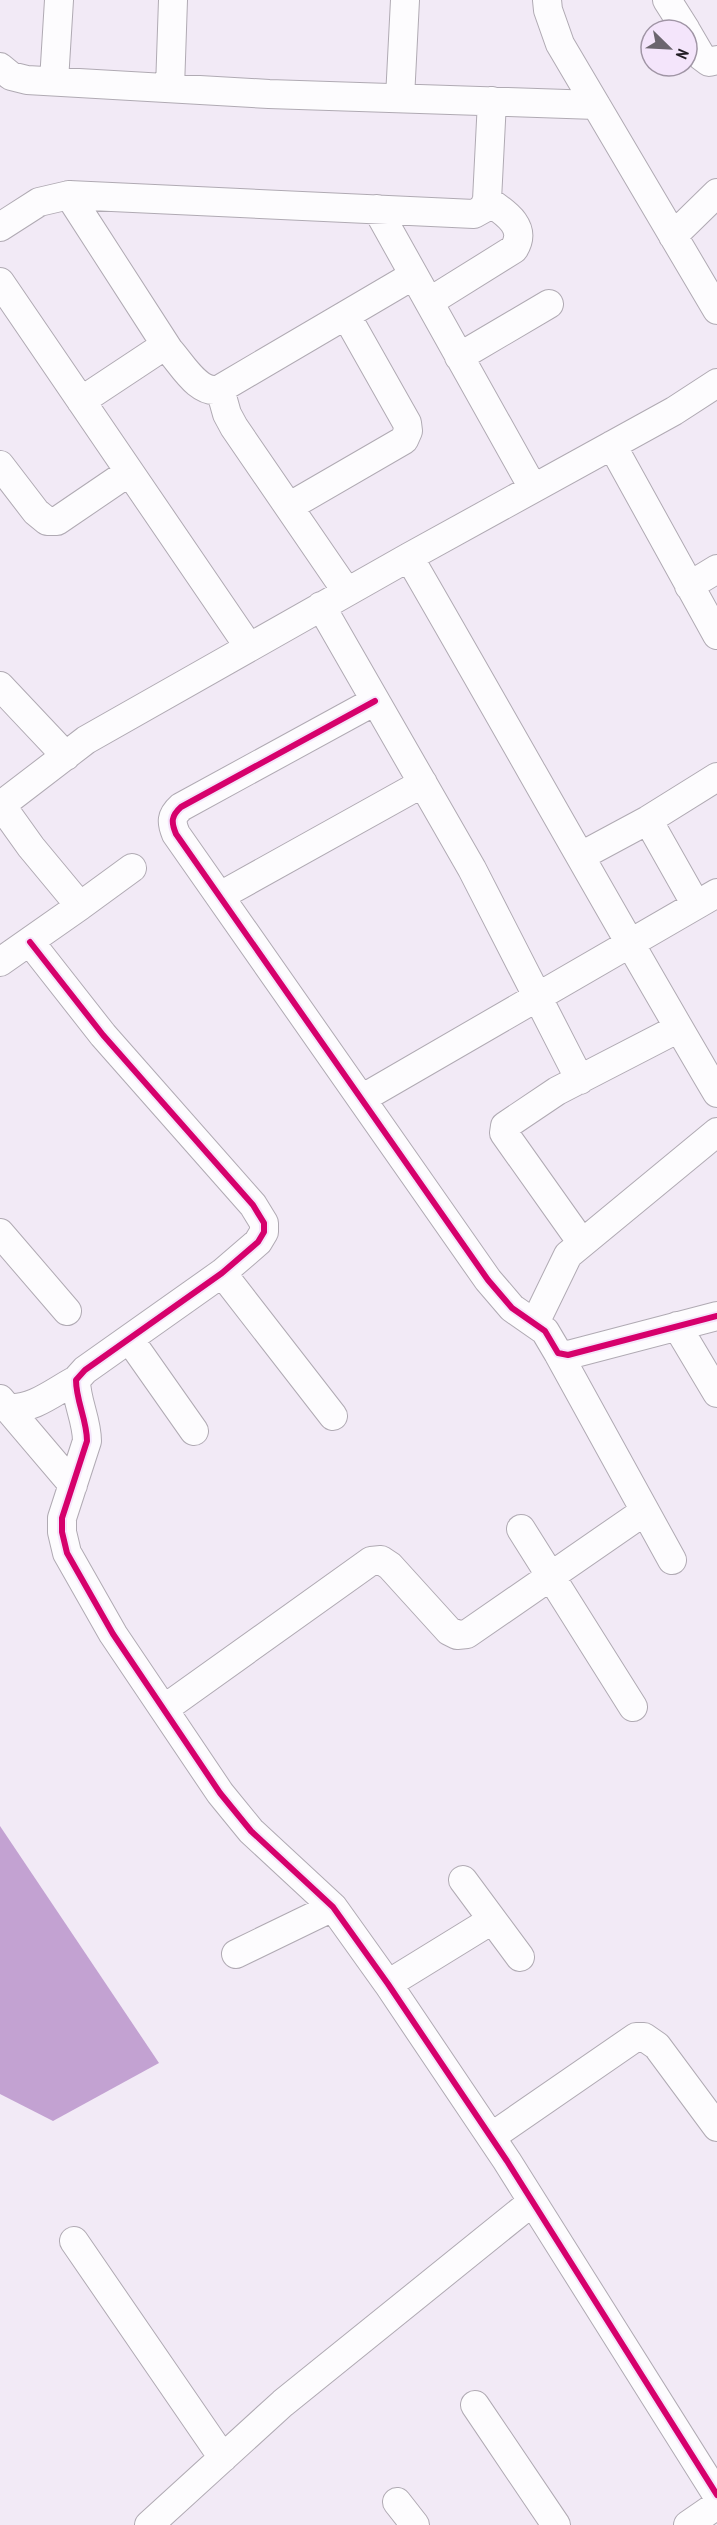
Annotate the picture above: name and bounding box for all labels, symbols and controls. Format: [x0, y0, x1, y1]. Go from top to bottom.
north arrow [639, 18, 699, 78]
text: N [672, 46, 694, 62]

